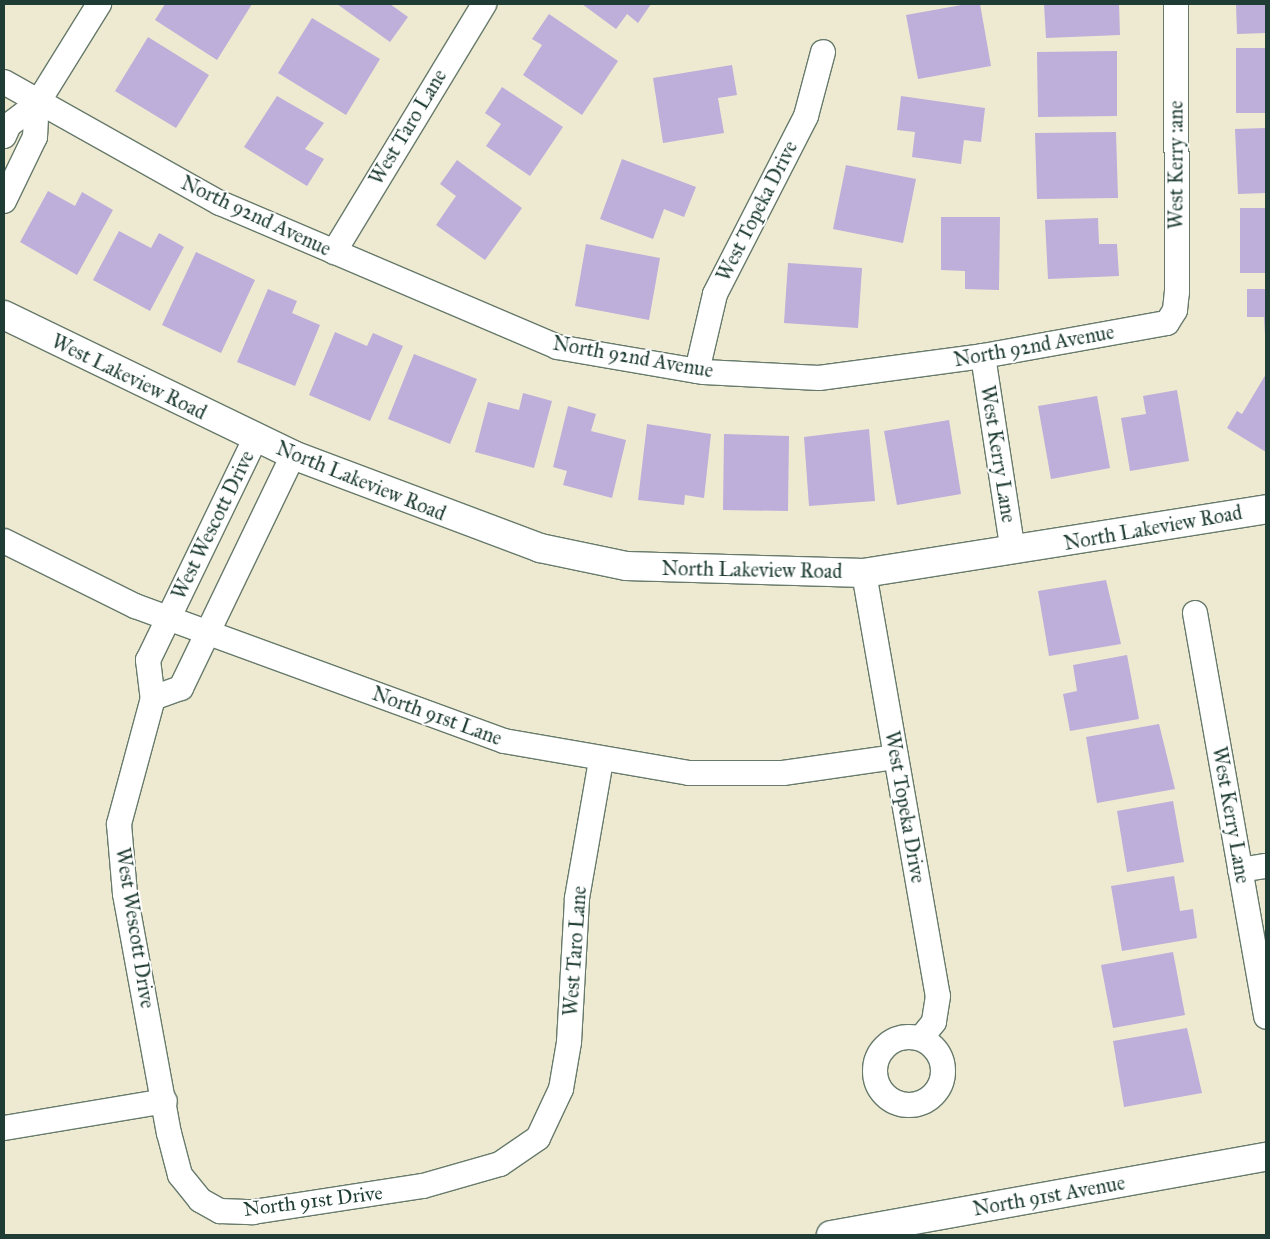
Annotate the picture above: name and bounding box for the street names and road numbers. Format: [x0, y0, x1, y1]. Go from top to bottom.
street label: West Taro Lane [364, 65, 452, 189]
street label: West Kerry :ane [1164, 101, 1188, 229]
street label: West Topeka Drive [711, 137, 803, 285]
street label: North 92nd Avenue [177, 171, 335, 261]
street label: North 92nd Avenue [952, 320, 1116, 372]
street label: West Lakeview Road [48, 329, 210, 425]
street label: North 92nd Avenue [551, 331, 715, 383]
street label: West Kerry Lane [975, 384, 1021, 524]
street label: North Lakeview Road [273, 436, 449, 526]
street label: West Wescott Drive [167, 447, 259, 603]
street label: North Lakeview Road [1062, 500, 1244, 556]
street label: North Lakeview Road [661, 556, 843, 584]
street label: North 91st Lane [369, 681, 505, 751]
street label: West Topeka Drive [880, 729, 930, 885]
street label: West Kerry Lane [1207, 745, 1255, 885]
street label: West Wescott Drive [110, 846, 160, 1010]
street label: West Taro Lane [558, 885, 592, 1017]
street label: North 91st Avenue [971, 1171, 1127, 1221]
street label: North 91st Drive [242, 1181, 384, 1221]

